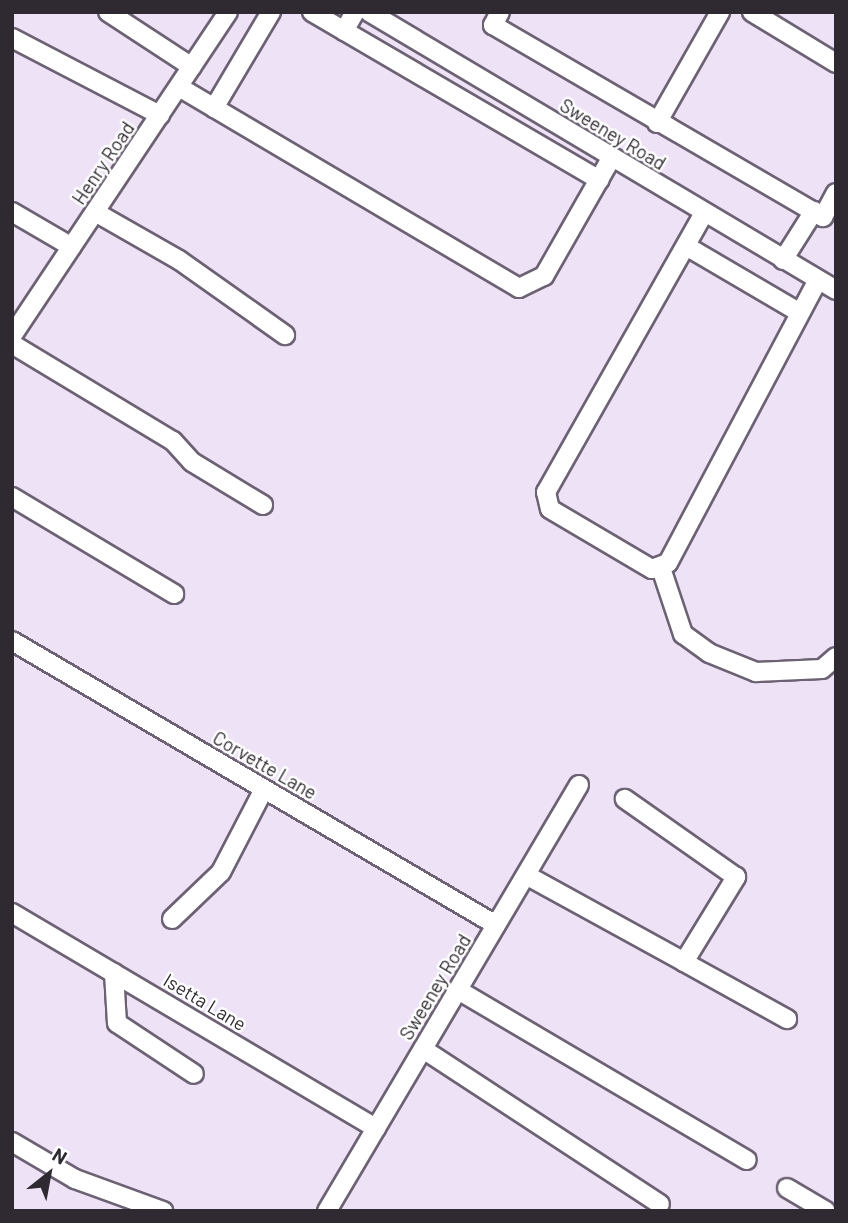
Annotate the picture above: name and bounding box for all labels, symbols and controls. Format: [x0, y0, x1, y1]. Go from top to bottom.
street label: Sweeney Road [556, 94, 670, 174]
street label: Henry Road [67, 117, 139, 209]
street label: Corvette Lane [209, 726, 321, 804]
street label: Sweeney Road [395, 930, 475, 1044]
street label: Isetta Lane [160, 969, 250, 1035]
north arrow [14, 1139, 84, 1209]
text: N [49, 1142, 71, 1169]

